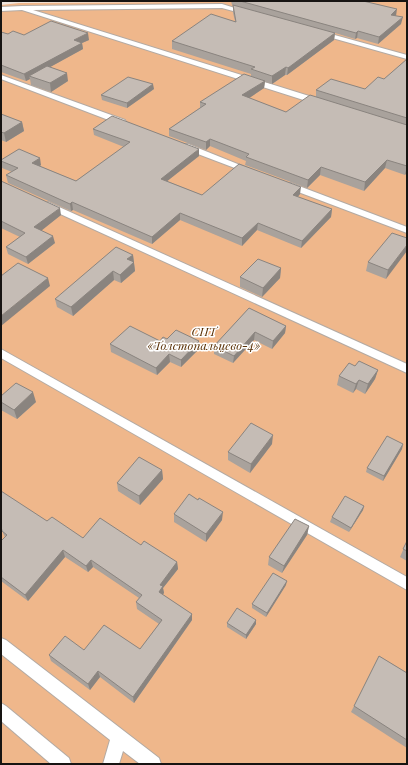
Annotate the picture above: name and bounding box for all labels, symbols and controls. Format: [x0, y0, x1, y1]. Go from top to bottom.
park label: СНТ «Толстопальцево-4» [148, 323, 260, 353]

